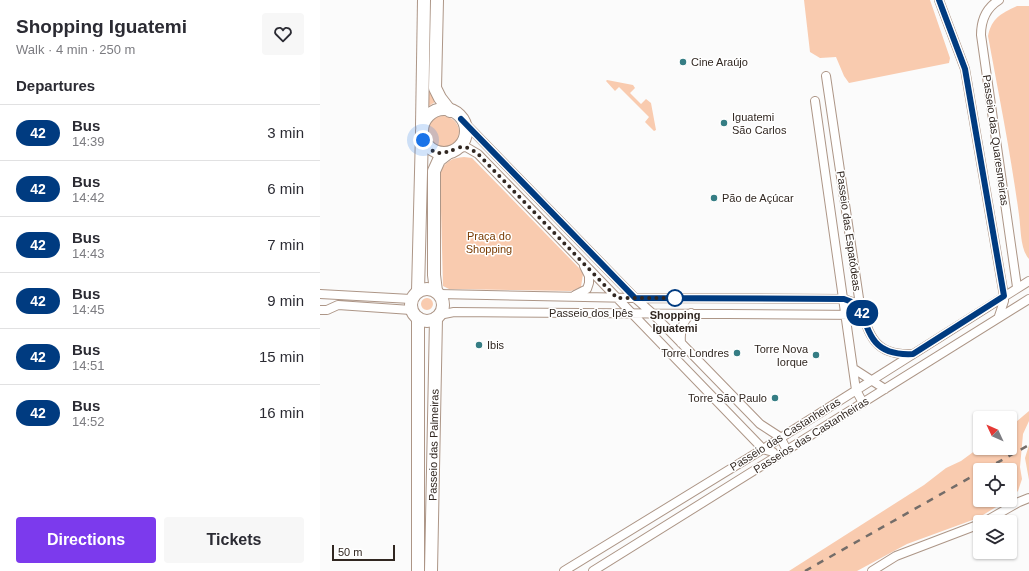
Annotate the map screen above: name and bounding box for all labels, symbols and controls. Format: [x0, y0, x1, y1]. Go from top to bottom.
button: heart [262, 13, 304, 55]
text: Shopping Iguatemi [16, 16, 187, 37]
text: Walk · 4 min · 250 m [16, 42, 135, 57]
place label: Cine Araújo [691, 56, 748, 68]
marker: Cine Araújo [678, 57, 688, 67]
street label: Passeio das Quaresmeiras [981, 74, 1011, 207]
text: Departures [16, 77, 95, 94]
place label: Iguatemi São Carlos [732, 111, 787, 136]
text: Bus [72, 117, 100, 134]
marker: Iguatemi São Carlos [719, 118, 729, 128]
text: 3 min [267, 124, 304, 141]
text: 42 [30, 125, 46, 141]
your location [413, 130, 433, 150]
text: 14:39 [72, 134, 105, 149]
street label: Passeio das Espatódeas [835, 170, 863, 292]
text: Bus [72, 173, 100, 190]
text: 6 min [267, 180, 304, 197]
text: 42 [30, 181, 46, 197]
text: 14:42 [72, 190, 105, 205]
place label: Pão de Açúcar [722, 192, 794, 204]
marker: Pão de Açúcar [709, 193, 719, 203]
text: Bus [72, 229, 100, 246]
park label: Praça do Shopping [466, 230, 512, 255]
text: 7 min [267, 236, 304, 253]
text: 42 [30, 237, 46, 253]
text: 14:43 [72, 246, 105, 261]
text: Bus [72, 285, 100, 302]
marker: Shopping Iguatemi [666, 289, 684, 307]
text: 9 min [267, 292, 304, 309]
text: 42 [30, 293, 46, 309]
line badge: 42 [844, 300, 880, 326]
text: 14:45 [72, 302, 105, 317]
text: 42 [854, 305, 870, 321]
street label: Passeio dos Ipês [549, 307, 633, 319]
place label: Shopping Iguatemi [650, 309, 700, 334]
place label: Ibis [487, 339, 505, 351]
marker: Ibis [474, 340, 484, 350]
text: Bus [72, 341, 100, 358]
place label: Torre Nova Iorque [754, 343, 809, 368]
place label: Torre Londres [661, 347, 729, 359]
text: 15 min [259, 348, 304, 365]
marker: Torre Londres [732, 348, 742, 358]
text: 42 [30, 349, 46, 365]
marker: Torre Nova Iorque [811, 350, 821, 360]
text: 14:51 [72, 358, 105, 373]
street label: Passeio das Palmeiras [426, 388, 441, 501]
place label: Torre São Paulo [688, 392, 767, 404]
marker: Torre São Paulo [770, 393, 780, 403]
street label: Passeios das Castanheiras [751, 394, 871, 475]
street label: Passeio das Castanheiras [728, 395, 843, 473]
text: Bus [72, 397, 100, 414]
text: 16 min [259, 404, 304, 421]
text: 42 [30, 405, 46, 421]
north arrow [973, 411, 1017, 455]
map controls [973, 411, 1017, 559]
text: 14:52 [72, 414, 105, 429]
button: locate [973, 463, 1017, 507]
button: layers [973, 515, 1017, 559]
button: Directions [16, 517, 156, 563]
button: Tickets [164, 517, 304, 563]
scale bar [332, 543, 395, 562]
text: 50 m [338, 546, 362, 558]

